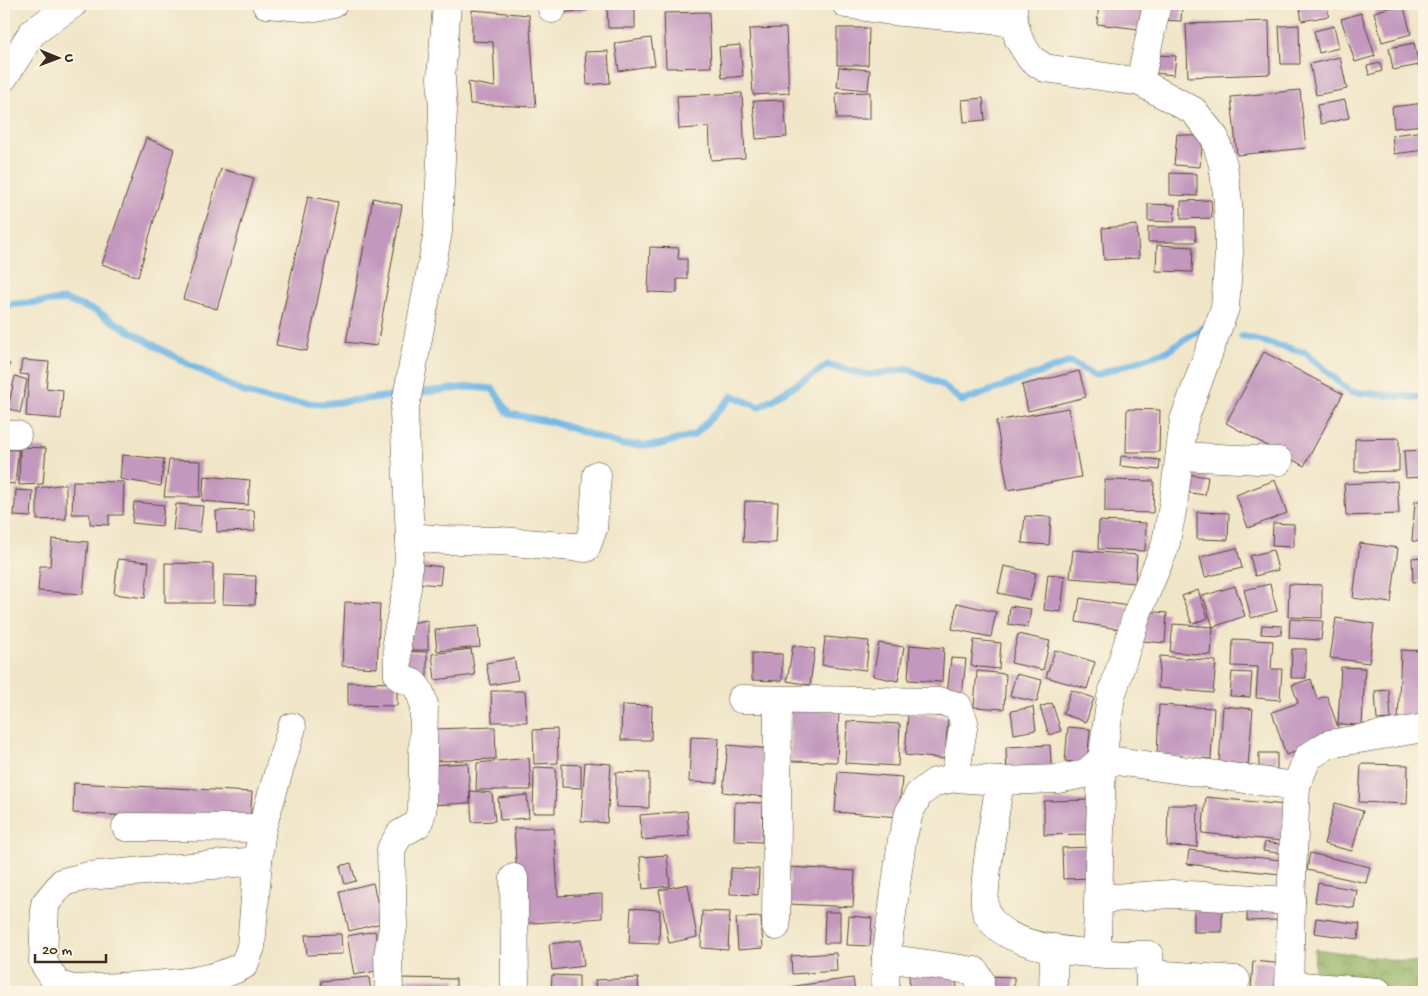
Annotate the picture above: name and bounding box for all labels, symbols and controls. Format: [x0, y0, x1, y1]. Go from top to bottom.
north arrow [32, 32, 82, 82]
text: U [60, 54, 77, 62]
scale bar [35, 931, 106, 963]
text: 20 m [42, 942, 72, 960]

